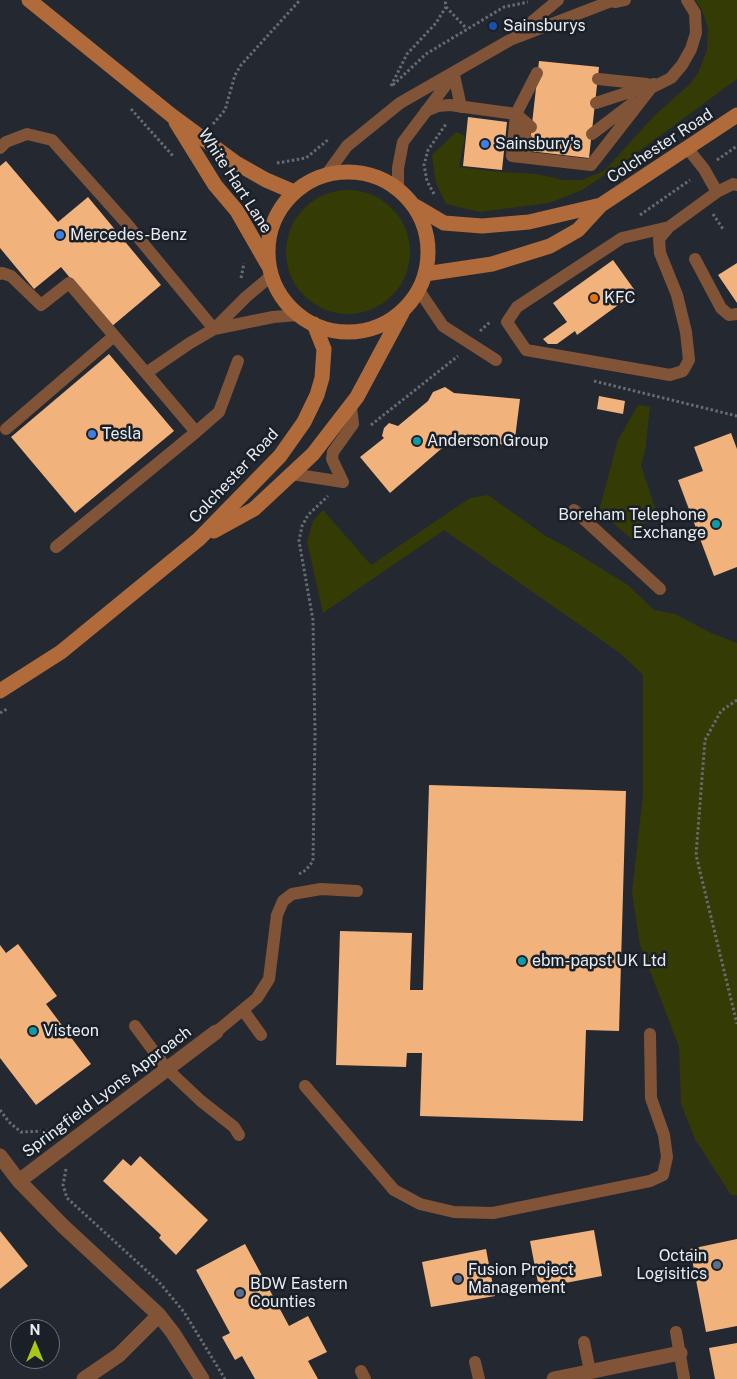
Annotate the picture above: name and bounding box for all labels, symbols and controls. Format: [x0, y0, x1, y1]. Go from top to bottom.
place label: Sainsburys [503, 16, 586, 36]
marker: Sainsburys [487, 20, 499, 32]
street label: Colchester Road [603, 105, 717, 187]
street label: White Hart Lane [194, 125, 276, 237]
place label: Sainsbury's [495, 134, 581, 154]
marker: Sainsbury's [479, 138, 491, 150]
place label: Mercedes-Benz [70, 225, 187, 245]
marker: Mercedes-Benz [54, 229, 66, 241]
place label: KFC [604, 288, 635, 308]
marker: KFC [588, 292, 600, 304]
place label: Tesla [102, 424, 141, 444]
street label: Colchester Road [185, 425, 283, 527]
marker: Tesla [86, 428, 98, 440]
place label: Anderson Group [427, 431, 548, 451]
marker: Anderson Group [411, 435, 423, 447]
place label: Boreham Telephone Exchange [558, 505, 706, 543]
marker: Boreham Telephone Exchange [710, 518, 722, 530]
place label: ebm-papst UK Ltd [532, 951, 666, 971]
marker: ebm-papst UK Ltd [516, 955, 528, 967]
place label: Visteon [43, 1021, 99, 1041]
street label: Springfield Lyons Approach [19, 1022, 195, 1162]
marker: Visteon [27, 1025, 39, 1037]
place label: Octain Logisitics [636, 1246, 707, 1284]
marker: Octain Logisitics [711, 1259, 723, 1271]
place label: Fusion Project Management [468, 1260, 574, 1298]
marker: Fusion Project Management [452, 1273, 464, 1285]
place label: BDW Eastern Counties [250, 1274, 348, 1312]
marker: BDW Eastern Counties [234, 1287, 246, 1299]
north arrow [10, 1319, 60, 1369]
text: N [30, 1322, 40, 1338]

